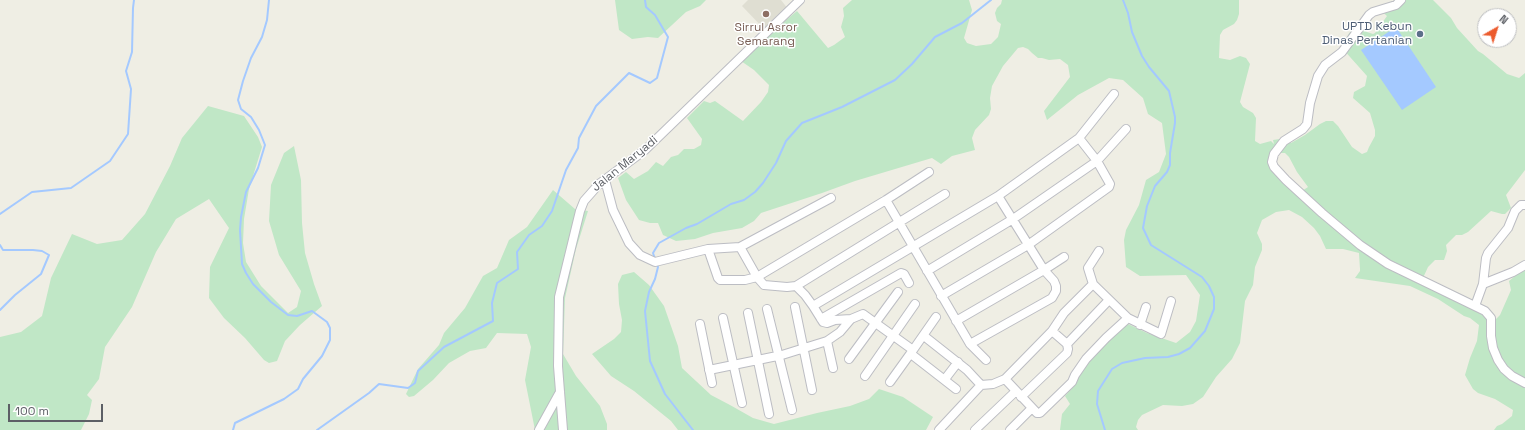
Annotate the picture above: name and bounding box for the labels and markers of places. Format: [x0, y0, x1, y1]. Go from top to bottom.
marker: Sirrul Asror Semarang [761, 9, 771, 19]
place label: UPTD Kebun Dinas Pertanian [1322, 20, 1412, 48]
place label: Sirrul Asror Semarang [735, 21, 797, 49]
marker: UPTD Kebun Dinas Pertanian [1415, 29, 1425, 39]

